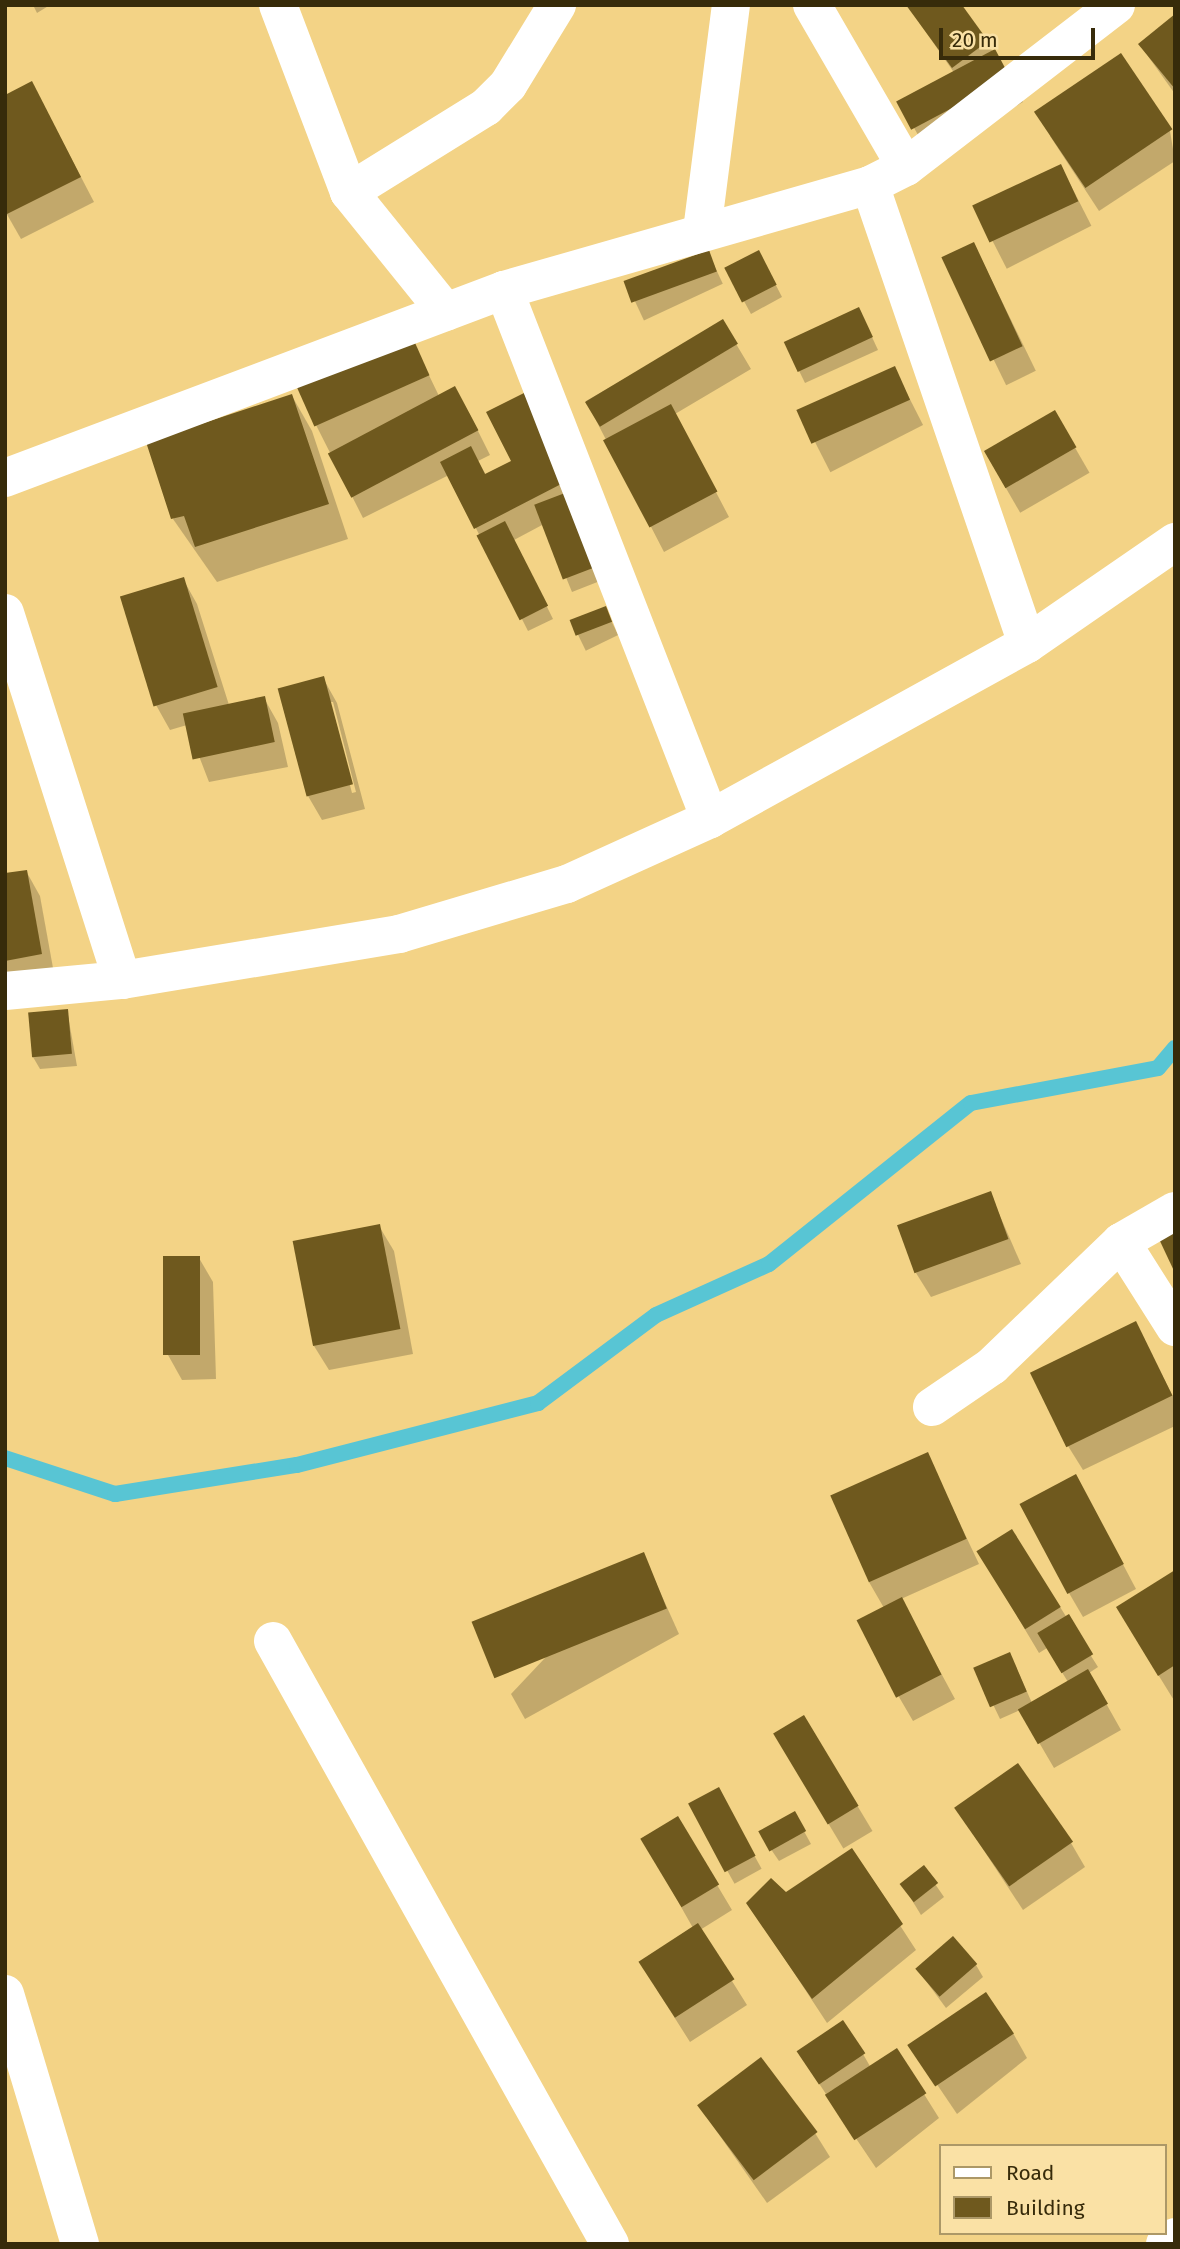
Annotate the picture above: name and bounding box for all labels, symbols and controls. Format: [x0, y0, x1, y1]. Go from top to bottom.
scale bar [942, 14, 1098, 58]
text: 20 m [952, 27, 998, 53]
legend [939, 2144, 1166, 2235]
text: Road [1006, 2160, 1054, 2186]
text: Building [1006, 2195, 1085, 2221]

